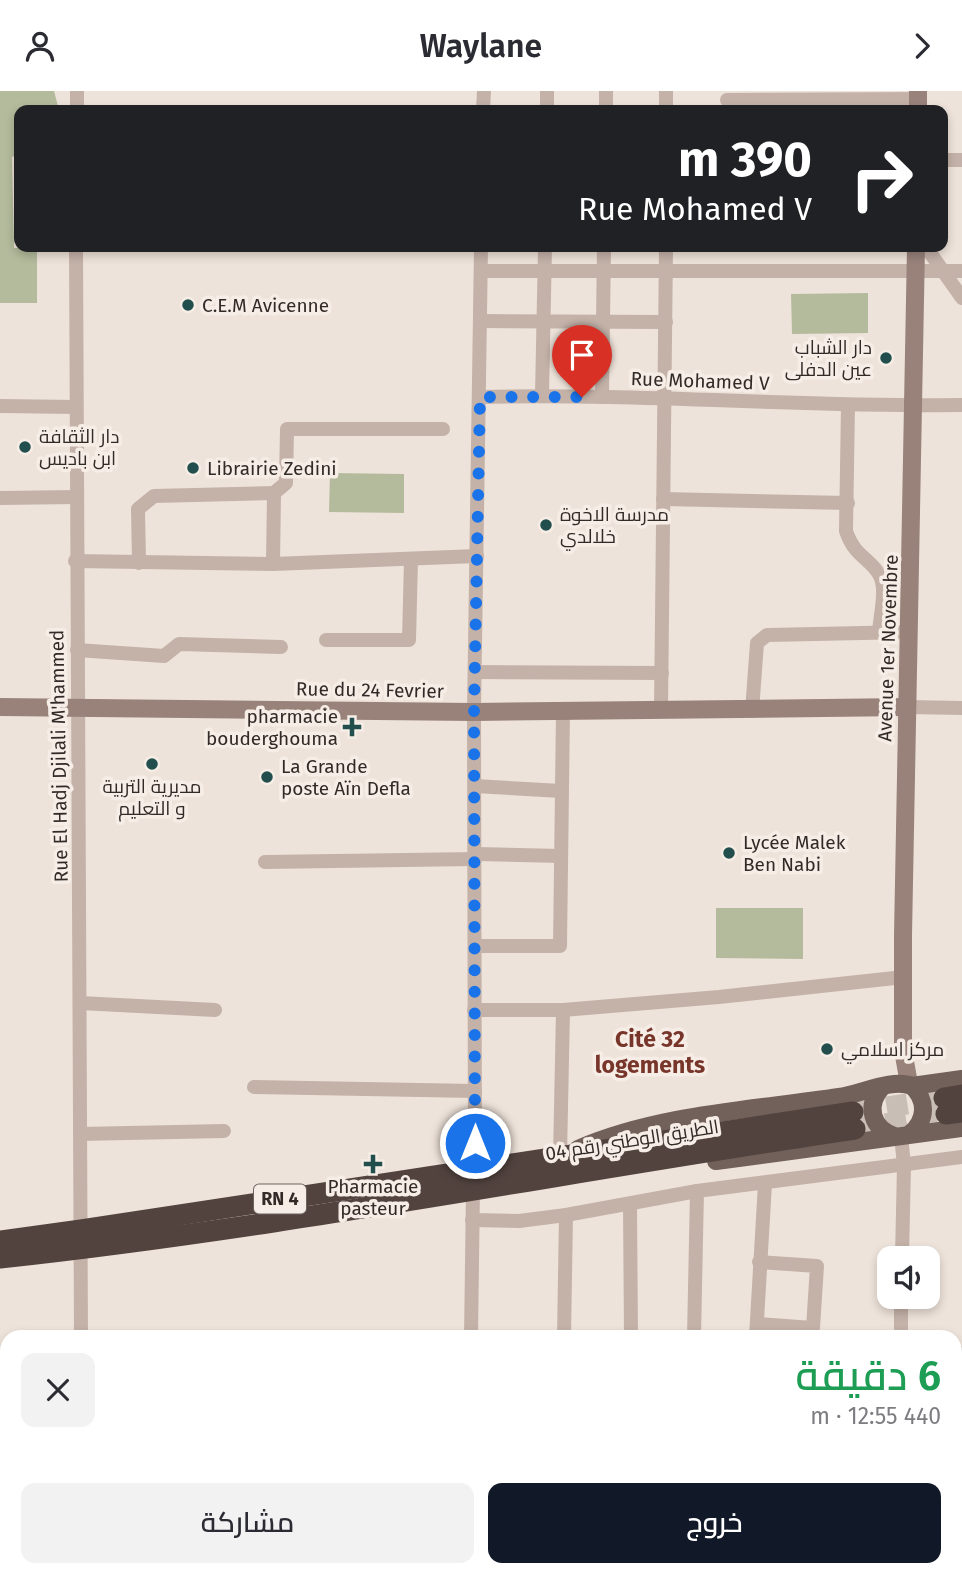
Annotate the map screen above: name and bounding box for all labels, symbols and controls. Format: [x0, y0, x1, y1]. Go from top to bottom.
icon: person [21, 27, 59, 65]
text: Waylane [420, 27, 542, 65]
icon: forward [903, 27, 941, 65]
text: 390 m [678, 130, 812, 189]
icon: right [836, 133, 927, 224]
text: Rue Mohamed V [578, 190, 812, 228]
place label: C.E.M Avicenne [202, 294, 329, 317]
marker: C.E.M Avicenne [180, 297, 196, 313]
pin [552, 325, 612, 397]
icon: arrive [563, 336, 601, 374]
place label: دار الشباب عين الدفلى [785, 336, 872, 381]
marker: دار الشباب عين الدفلى [878, 350, 894, 366]
street label: Rue Mohamed V [630, 367, 770, 395]
place label: دار الثقافة ابن باديس [39, 425, 120, 470]
marker: دار الثقافة ابن باديس [17, 439, 33, 455]
place label: Librairie Zedini [207, 457, 337, 480]
marker: Librairie Zedini [185, 460, 201, 476]
place label: مدرسة الاخوة خلالدي [560, 503, 669, 551]
marker: مدرسة الاخوة خلالدي [538, 517, 554, 533]
street label: Avenue 1er Novembre [873, 554, 903, 742]
street label: Rue El Hadj Djilali M'hammed [45, 629, 73, 883]
street label: Rue du 24 Fevrier [296, 677, 445, 703]
place label: pharmacie bouderghouma [206, 705, 338, 750]
marker: pharmacie bouderghouma [344, 719, 360, 735]
place label: La Grande poste Aïn Defla [281, 755, 411, 800]
marker: مديرية التربية و التعليم [144, 756, 160, 772]
marker: La Grande poste Aïn Defla [259, 769, 275, 785]
place label: مديرية التربية و التعليم [102, 775, 202, 822]
place label: Lycée Malek Ben Nabi [743, 831, 846, 876]
marker: Lycée Malek Ben Nabi [721, 845, 737, 861]
district label: Cité 32 logements [595, 1025, 705, 1079]
place label: مركز اسلامي [841, 1038, 944, 1064]
marker: مركز اسلامي [819, 1041, 835, 1057]
position arrow [438, 1106, 512, 1180]
street label: الطريق الوطني رقم 04 [544, 1115, 721, 1168]
marker: Pharmacie pasteur [365, 1156, 381, 1172]
place label: Pharmacie pasteur [328, 1175, 418, 1220]
road number: RN 4 [254, 1184, 306, 1213]
map controls [877, 1246, 940, 1309]
button: sound [877, 1246, 940, 1309]
text: 6 دقيقة [796, 1351, 941, 1401]
button: close [21, 1353, 95, 1427]
text: 440 m · 12:55 [810, 1402, 941, 1430]
button: مشاركة [21, 1483, 474, 1563]
button: خروج [488, 1483, 941, 1563]

